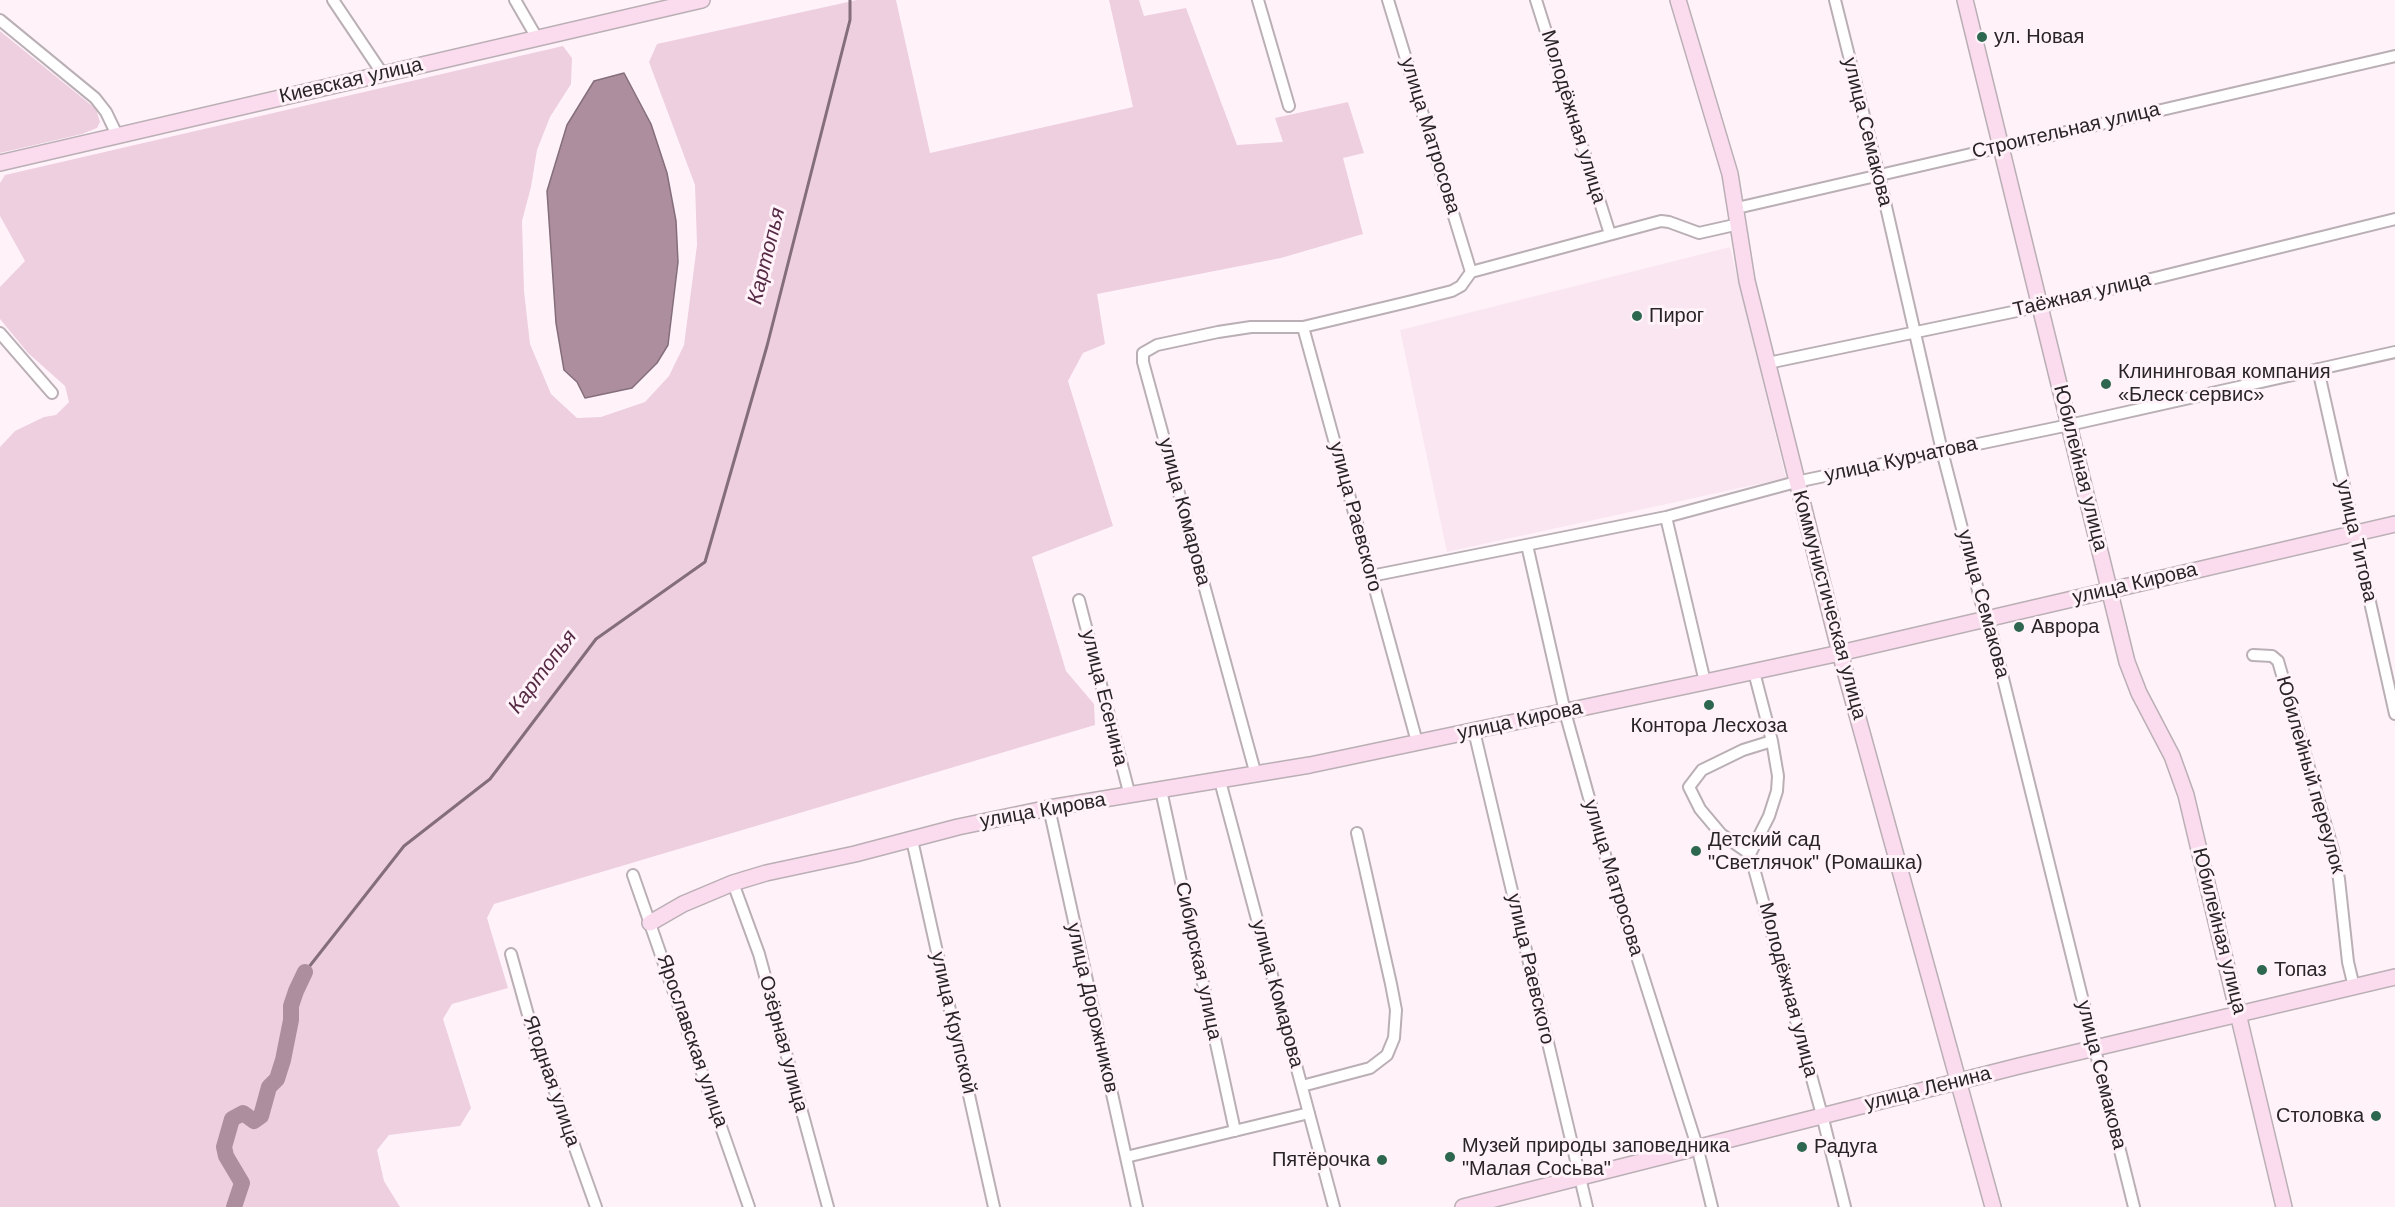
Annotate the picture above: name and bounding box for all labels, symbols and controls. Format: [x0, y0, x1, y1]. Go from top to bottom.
place label: ул. Новая [1994, 25, 2084, 49]
street label: Молодёжная улица [1535, 27, 1611, 207]
marker: ул. Новая [1975, 30, 1989, 44]
street label: Киевская улица [277, 53, 425, 109]
street label: улица Матросова [1395, 55, 1465, 217]
street label: улица Семакова [1837, 55, 1897, 209]
street label: Строительная улица [1970, 98, 2162, 164]
water label: Картопья [743, 205, 791, 307]
street label: Таёжная улица [2011, 268, 2153, 322]
place label: Пирог [1649, 304, 1704, 328]
marker: Пирог [1630, 309, 1644, 323]
place label: Клининговая компания «Блеск сервис» [2118, 360, 2330, 407]
marker: Клининговая компания «Блеск сервис» [2099, 377, 2113, 391]
street label: Юбилейная улица [2048, 382, 2112, 554]
street label: улица Курчатова [1823, 432, 1979, 488]
street label: улица Комарова [1153, 436, 1215, 588]
street label: улица Раевского [1323, 440, 1387, 594]
street label: улица Титова [2330, 478, 2382, 604]
street label: Коммунистическая улица [1787, 488, 1871, 722]
street label: улица Семакова [1952, 527, 2014, 681]
street label: улица Кирова [2070, 558, 2200, 610]
place label: Аврора [2031, 615, 2099, 639]
marker: Аврора [2012, 620, 2026, 634]
water label: Картопья [503, 625, 583, 719]
street label: улица Есенина [1076, 628, 1132, 768]
street label: Юбилейный переулок [2270, 674, 2350, 876]
street label: улица Кирова [1455, 696, 1585, 746]
marker: Контора Лесхоза [1702, 698, 1716, 712]
place label: Контора Лесхоза [1631, 714, 1787, 738]
street label: улица Кирова [978, 788, 1108, 834]
street label: улица Матросова [1578, 797, 1648, 959]
place label: Детский сад "Светлячок" (Ромашка) [1708, 828, 1923, 875]
marker: Детский сад "Светлячок" (Ромашка) [1689, 844, 1703, 858]
street label: Юбилейная улица [2187, 845, 2251, 1017]
street label: Сибирская улица [1170, 880, 1226, 1042]
street label: улица Раевского [1501, 891, 1559, 1047]
street label: Молодёжная улица [1753, 900, 1823, 1080]
street label: улица Комарова [1246, 918, 1308, 1070]
street label: улица Дорожников [1061, 921, 1123, 1095]
street label: улица Крупской [925, 950, 981, 1096]
street label: Ярославская улица [651, 951, 733, 1131]
place label: Топаз [2274, 958, 2327, 982]
marker: Топаз [2255, 963, 2269, 977]
street label: Озёрная улица [753, 973, 813, 1115]
street label: улица Семакова [2071, 998, 2131, 1152]
street label: Ягодная улица [517, 1012, 585, 1150]
street label: улица Ленина [1862, 1062, 1994, 1116]
place label: Столовка [2276, 1104, 2364, 1128]
marker: Столовка [2369, 1109, 2383, 1123]
place label: Музей природы заповедника "Малая Сосьва" [1462, 1134, 1730, 1181]
place label: Радуга [1814, 1135, 1877, 1159]
marker: Радуга [1795, 1140, 1809, 1154]
place label: Пятёрочка [1272, 1148, 1370, 1172]
marker: Музей природы заповедника "Малая Сосьва" [1443, 1150, 1457, 1164]
marker: Пятёрочка [1375, 1153, 1389, 1167]

